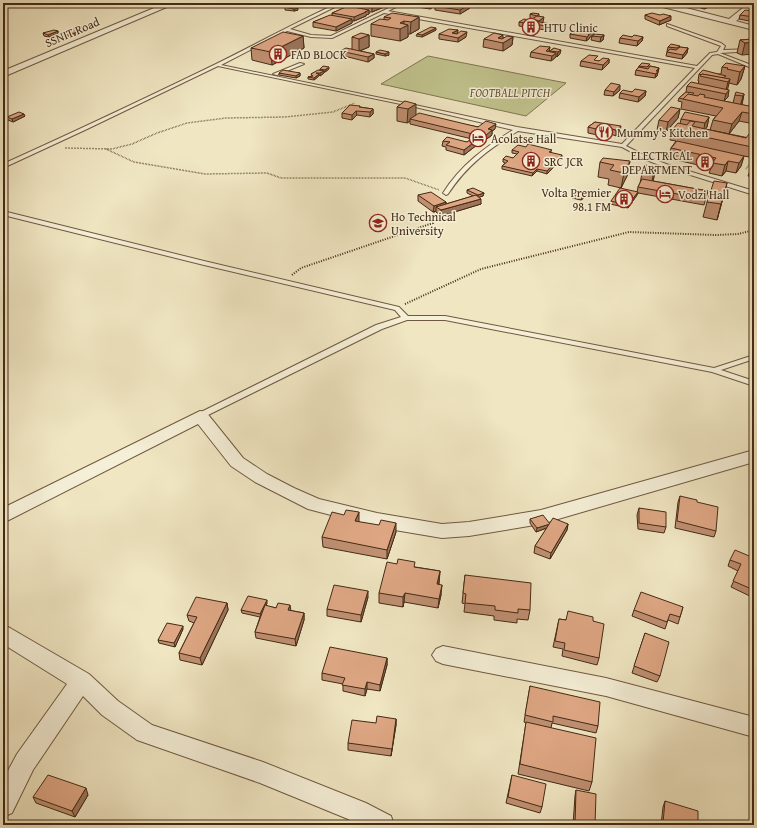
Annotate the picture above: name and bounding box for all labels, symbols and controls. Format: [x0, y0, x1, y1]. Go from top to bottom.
street label: SSNIT Road [42, 13, 102, 51]
building icon: HTU Clinic [521, 17, 541, 37]
place label: HTU Clinic [544, 19, 599, 36]
building icon: FAD BLOCK [268, 44, 288, 64]
place label: FAD BLOCK [291, 46, 348, 63]
park label: FOOTBALL PITCH [469, 84, 551, 101]
restaurant icon: Mummy’s Kitchen [594, 122, 614, 142]
place label: Mummy’s Kitchen [617, 124, 708, 141]
hotel icon: Acolatse Hall [468, 128, 488, 148]
place label: Acolatse Hall [491, 130, 557, 147]
place label: ELECTRICAL DEPARTMENT [622, 147, 692, 178]
building icon: SRC JCR [521, 151, 541, 171]
building icon: ELECTRICAL DEPARTMENT [695, 152, 715, 172]
place label: SRC JCR [544, 153, 583, 170]
place label: Volta Premier 98.1 FM [541, 184, 611, 215]
hotel icon: Vodzi Hall [655, 184, 675, 204]
place label: Vodzi Hall [678, 186, 730, 203]
building icon: Volta Premier 98.1 FM [614, 189, 634, 209]
place label: Ho Technical University [391, 208, 457, 239]
school or university icon: Ho Technical University [368, 213, 388, 233]

